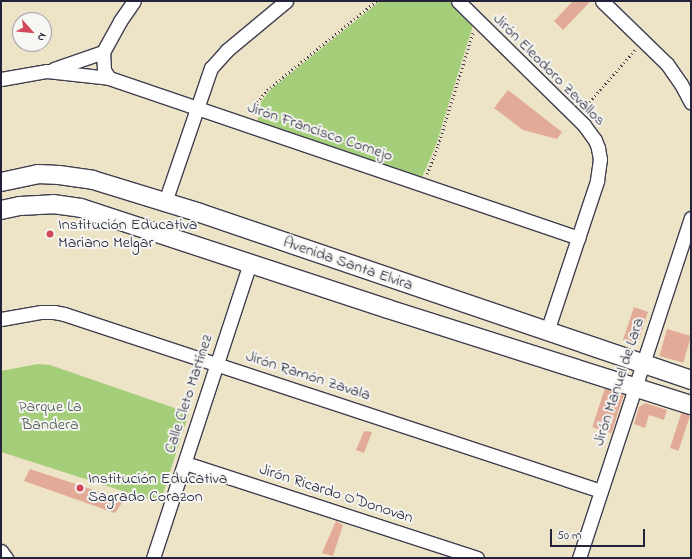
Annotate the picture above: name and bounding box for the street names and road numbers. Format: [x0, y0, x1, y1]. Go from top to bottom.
street label: Jirón Eleodoro Zevallos [489, 10, 609, 130]
street label: Jirón Francisco Cornejo [245, 98, 395, 166]
street label: Avenida Santa Elvira [281, 233, 415, 295]
street label: Jirón Manuel de Lara [589, 316, 649, 448]
street label: Calle Cleto Martínez [161, 332, 217, 456]
street label: Jirón Ramón Zavala [243, 347, 373, 405]
street label: Jirón Ricardo O'Donovan [257, 460, 415, 528]

